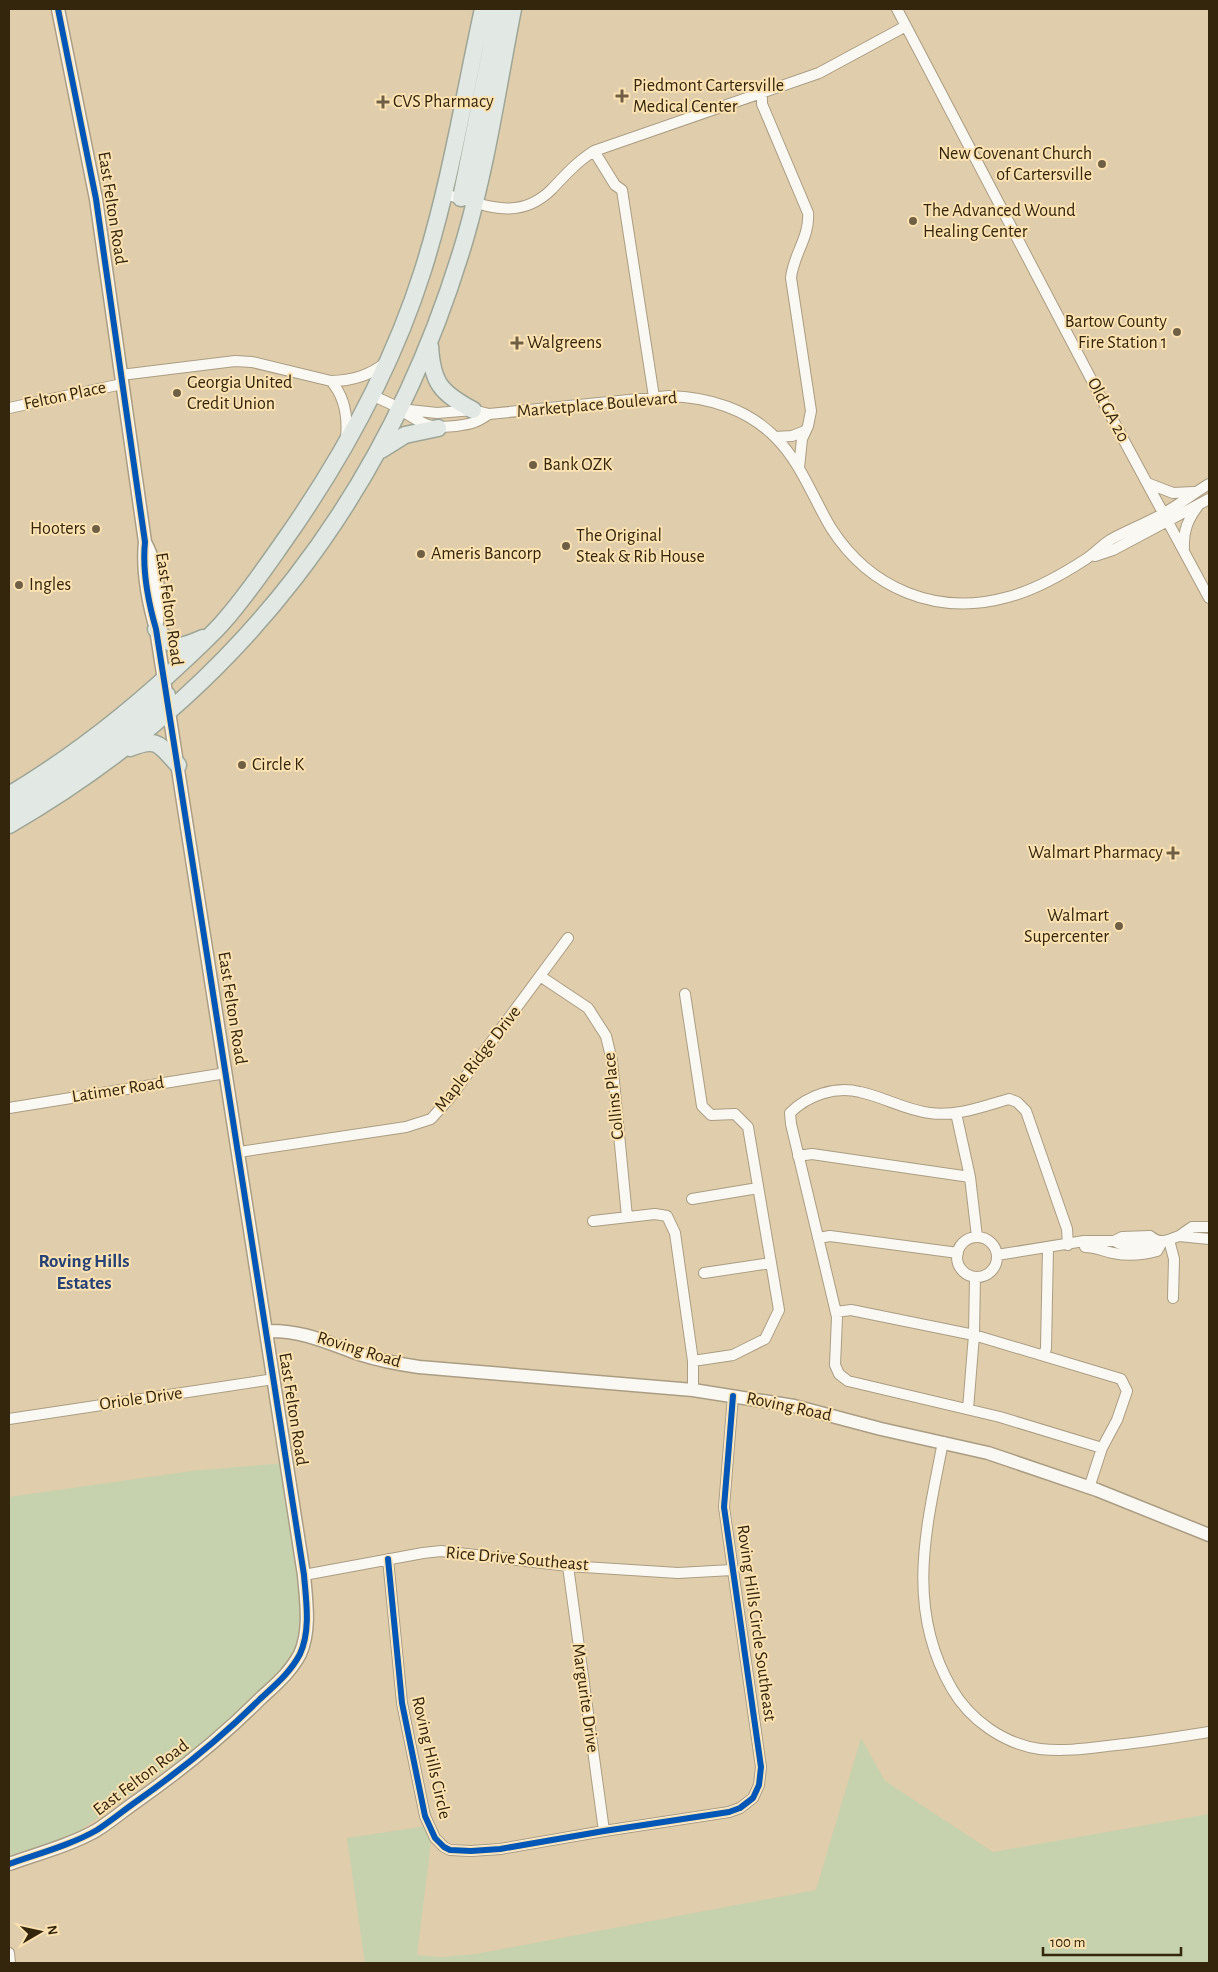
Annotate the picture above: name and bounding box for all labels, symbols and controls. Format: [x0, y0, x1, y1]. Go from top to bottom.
place label: Piedmont Cartersville Medical Center [633, 77, 784, 116]
marker: Piedmont Cartersville Medical Center [615, 89, 629, 103]
place label: CVS Pharmacy [393, 93, 494, 111]
marker: CVS Pharmacy [377, 96, 389, 108]
place label: New Covenant Church of Cartersville [938, 145, 1092, 184]
street label: East Felton Road [94, 150, 130, 266]
marker: New Covenant Church of Cartersville [1096, 158, 1108, 170]
place label: The Advanced Wound Healing Center [923, 202, 1076, 241]
marker: The Advanced Wound Healing Center [907, 215, 919, 227]
place label: Bartow County Fire Station 1 [1065, 313, 1167, 352]
marker: Bartow County Fire Station 1 [1171, 326, 1183, 338]
place label: Walgreens [527, 334, 602, 352]
marker: Walgreens [511, 337, 523, 349]
place label: Georgia United Credit Union [187, 374, 292, 413]
street label: Old GA 20 [1084, 375, 1132, 445]
street label: Felton Place [22, 379, 108, 413]
marker: Georgia United Credit Union [171, 387, 183, 399]
street label: Marketplace Boulevard [516, 389, 678, 421]
place label: Bank OZK [543, 456, 612, 474]
marker: Bank OZK [527, 459, 539, 471]
place label: Hooters [30, 520, 86, 538]
marker: Hooters [90, 523, 102, 535]
place label: The Original Steak & Rib House [576, 527, 705, 566]
marker: The Original Steak & Rib House [560, 540, 572, 552]
place label: Ameris Bancorp [431, 545, 541, 563]
marker: Ameris Bancorp [415, 548, 427, 560]
street label: East Felton Road [152, 551, 186, 667]
place label: Ingles [29, 576, 71, 594]
marker: Ingles [13, 579, 25, 591]
place label: Circle K [252, 756, 304, 774]
marker: Circle K [236, 759, 248, 771]
place label: Walmart Pharmacy [1028, 844, 1163, 862]
marker: Walmart Pharmacy [1167, 847, 1179, 859]
place label: Walmart Supercenter [1024, 907, 1109, 946]
marker: Walmart Supercenter [1113, 920, 1125, 932]
street label: East Felton Road [214, 950, 250, 1066]
street label: Maple Ridge Drive [431, 1003, 525, 1115]
street label: Collins Place [600, 1052, 628, 1140]
street label: Latimer Road [71, 1074, 165, 1106]
district label: Roving Hills Estates [38, 1252, 130, 1293]
street label: Roving Road [315, 1329, 403, 1371]
street label: East Felton Road [275, 1351, 311, 1467]
street label: Oriole Drive [98, 1384, 184, 1414]
street label: Roving Road [745, 1389, 833, 1425]
street label: Roving Hills Circle Southeast [733, 1523, 779, 1723]
street label: Rice Drive Southeast [445, 1544, 589, 1574]
street label: Margurite Drive [568, 1642, 602, 1754]
street label: Roving Hills Circle [408, 1695, 454, 1821]
street label: East Felton Road [90, 1736, 192, 1820]
north arrow [15, 1907, 65, 1957]
text: N [44, 1924, 60, 1936]
scale bar [1043, 1924, 1180, 1956]
text: 100 m [1050, 1935, 1085, 1950]

